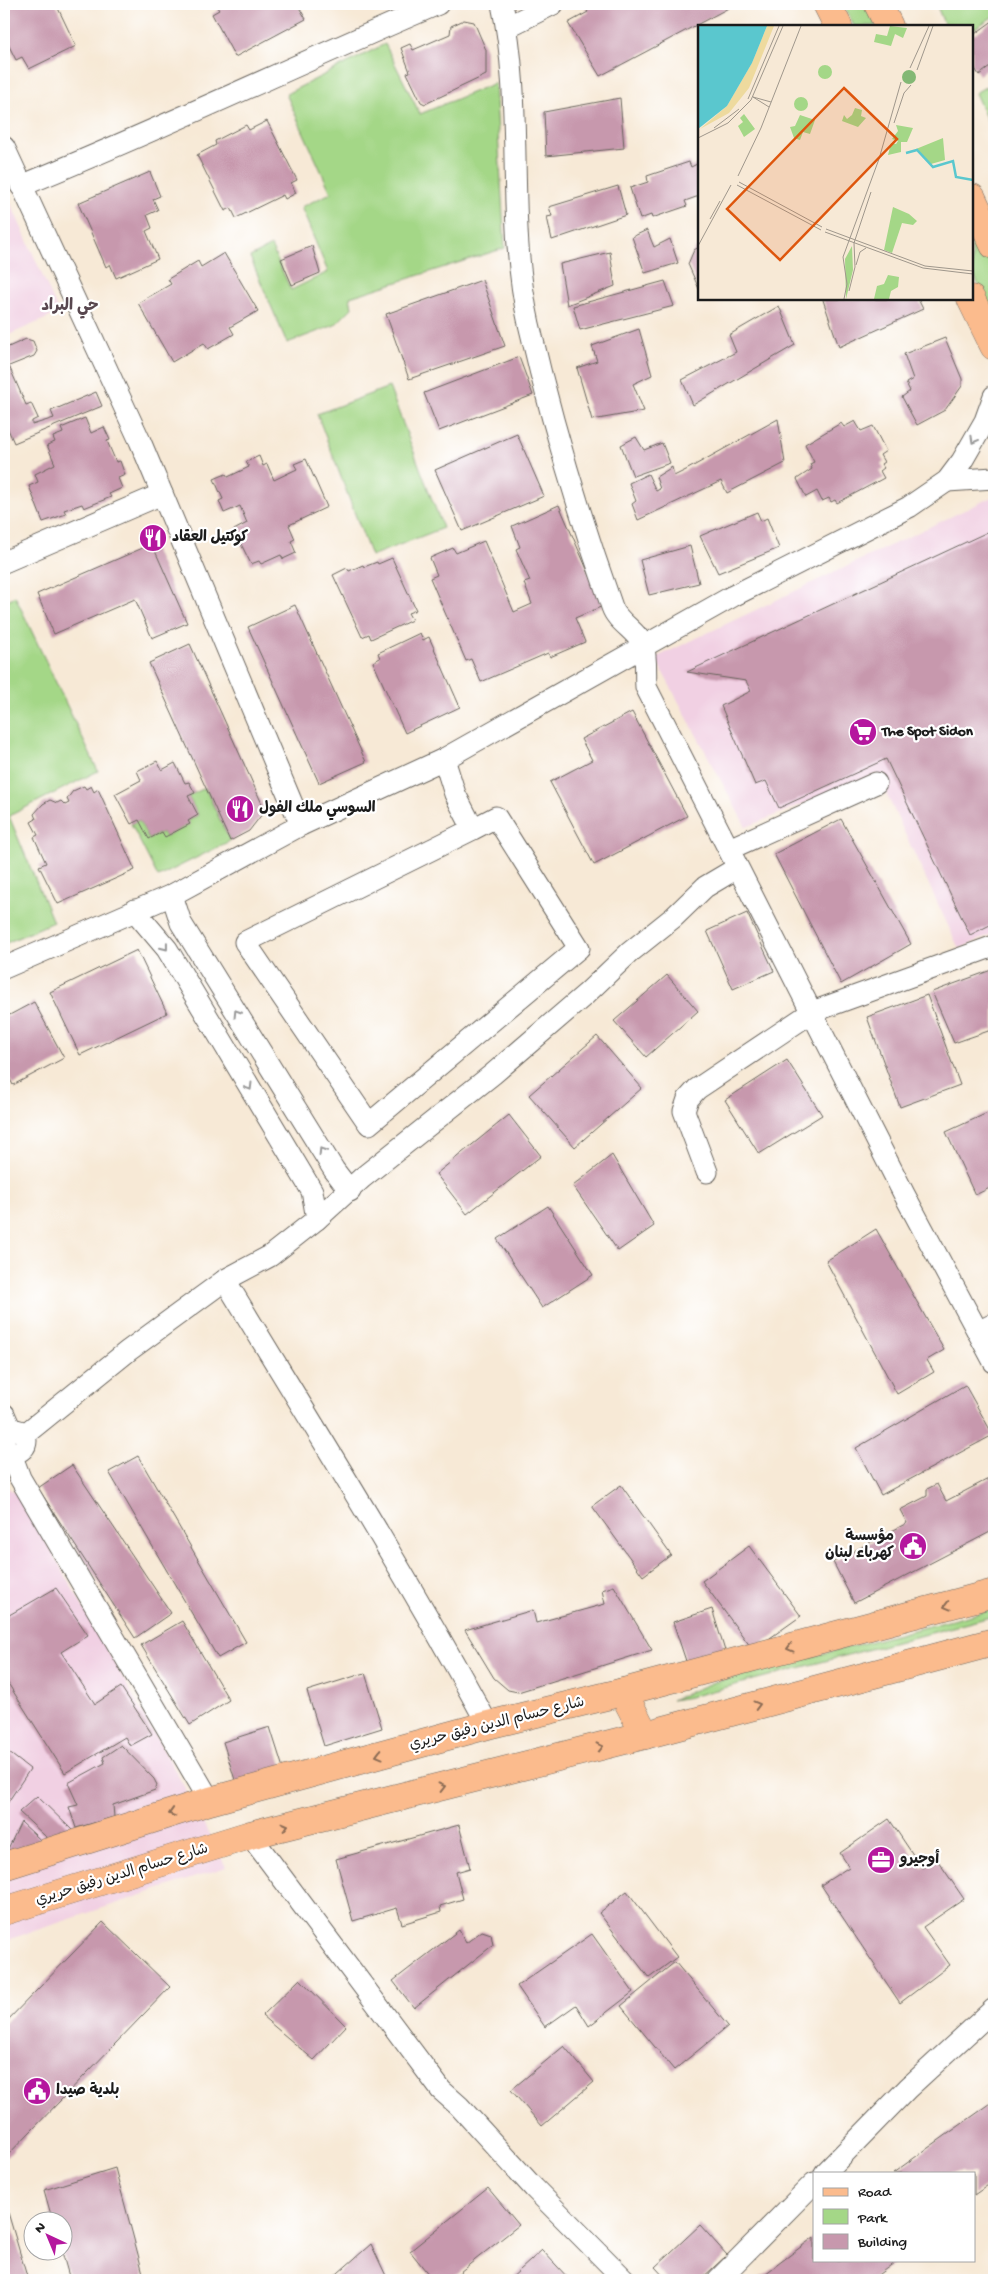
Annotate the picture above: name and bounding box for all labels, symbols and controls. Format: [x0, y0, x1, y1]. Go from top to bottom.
inset map [698, 25, 973, 300]
district label: حي البراد [41, 297, 99, 319]
one-way arrow [971, 435, 981, 444]
restaurant icon: كوكتيل العقاد [138, 523, 168, 553]
place label: كوكتيل العقاد [172, 529, 248, 547]
supermarket icon: The Spot Sidon [848, 717, 878, 747]
place label: The Spot Sidon [881, 723, 974, 741]
restaurant icon: السوسي ملك الفول [225, 794, 255, 824]
place label: السوسي ملك الفول [259, 800, 376, 821]
one-way arrow [159, 942, 168, 951]
one-way arrow [233, 1009, 243, 1018]
one-way arrow [242, 1081, 252, 1090]
one-way arrow [318, 1147, 328, 1156]
place label: مؤسسة كهرباء لبنان [825, 1527, 894, 1563]
public building icon: مؤسسة كهرباء لبنان [898, 1531, 928, 1561]
one-way arrow [943, 1600, 952, 1611]
one-way arrow [787, 1642, 795, 1652]
street label: شارع حسام الدين رفيق حريري [408, 1694, 586, 1754]
one-way arrow [753, 1701, 761, 1711]
one-way arrow [595, 1742, 604, 1753]
one-way arrow [374, 1749, 383, 1760]
one-way arrow [438, 1782, 446, 1792]
one-way arrow [168, 1808, 177, 1818]
one-way arrow [280, 1822, 288, 1832]
street label: شارع حسام الدين رفيق حريري [33, 1840, 211, 1910]
office icon: أوجيرو [866, 1845, 896, 1875]
place label: أوجيرو [898, 1848, 940, 1869]
public building icon: بلدية صيدا [22, 2076, 52, 2106]
place label: بلدية صيدا [56, 2081, 119, 2100]
legend [813, 2172, 976, 2262]
text: Road [858, 2184, 892, 2202]
text: Park [857, 2210, 888, 2228]
north arrow [22, 2212, 72, 2262]
text: N [32, 2219, 50, 2238]
text: Building [857, 2234, 907, 2252]

